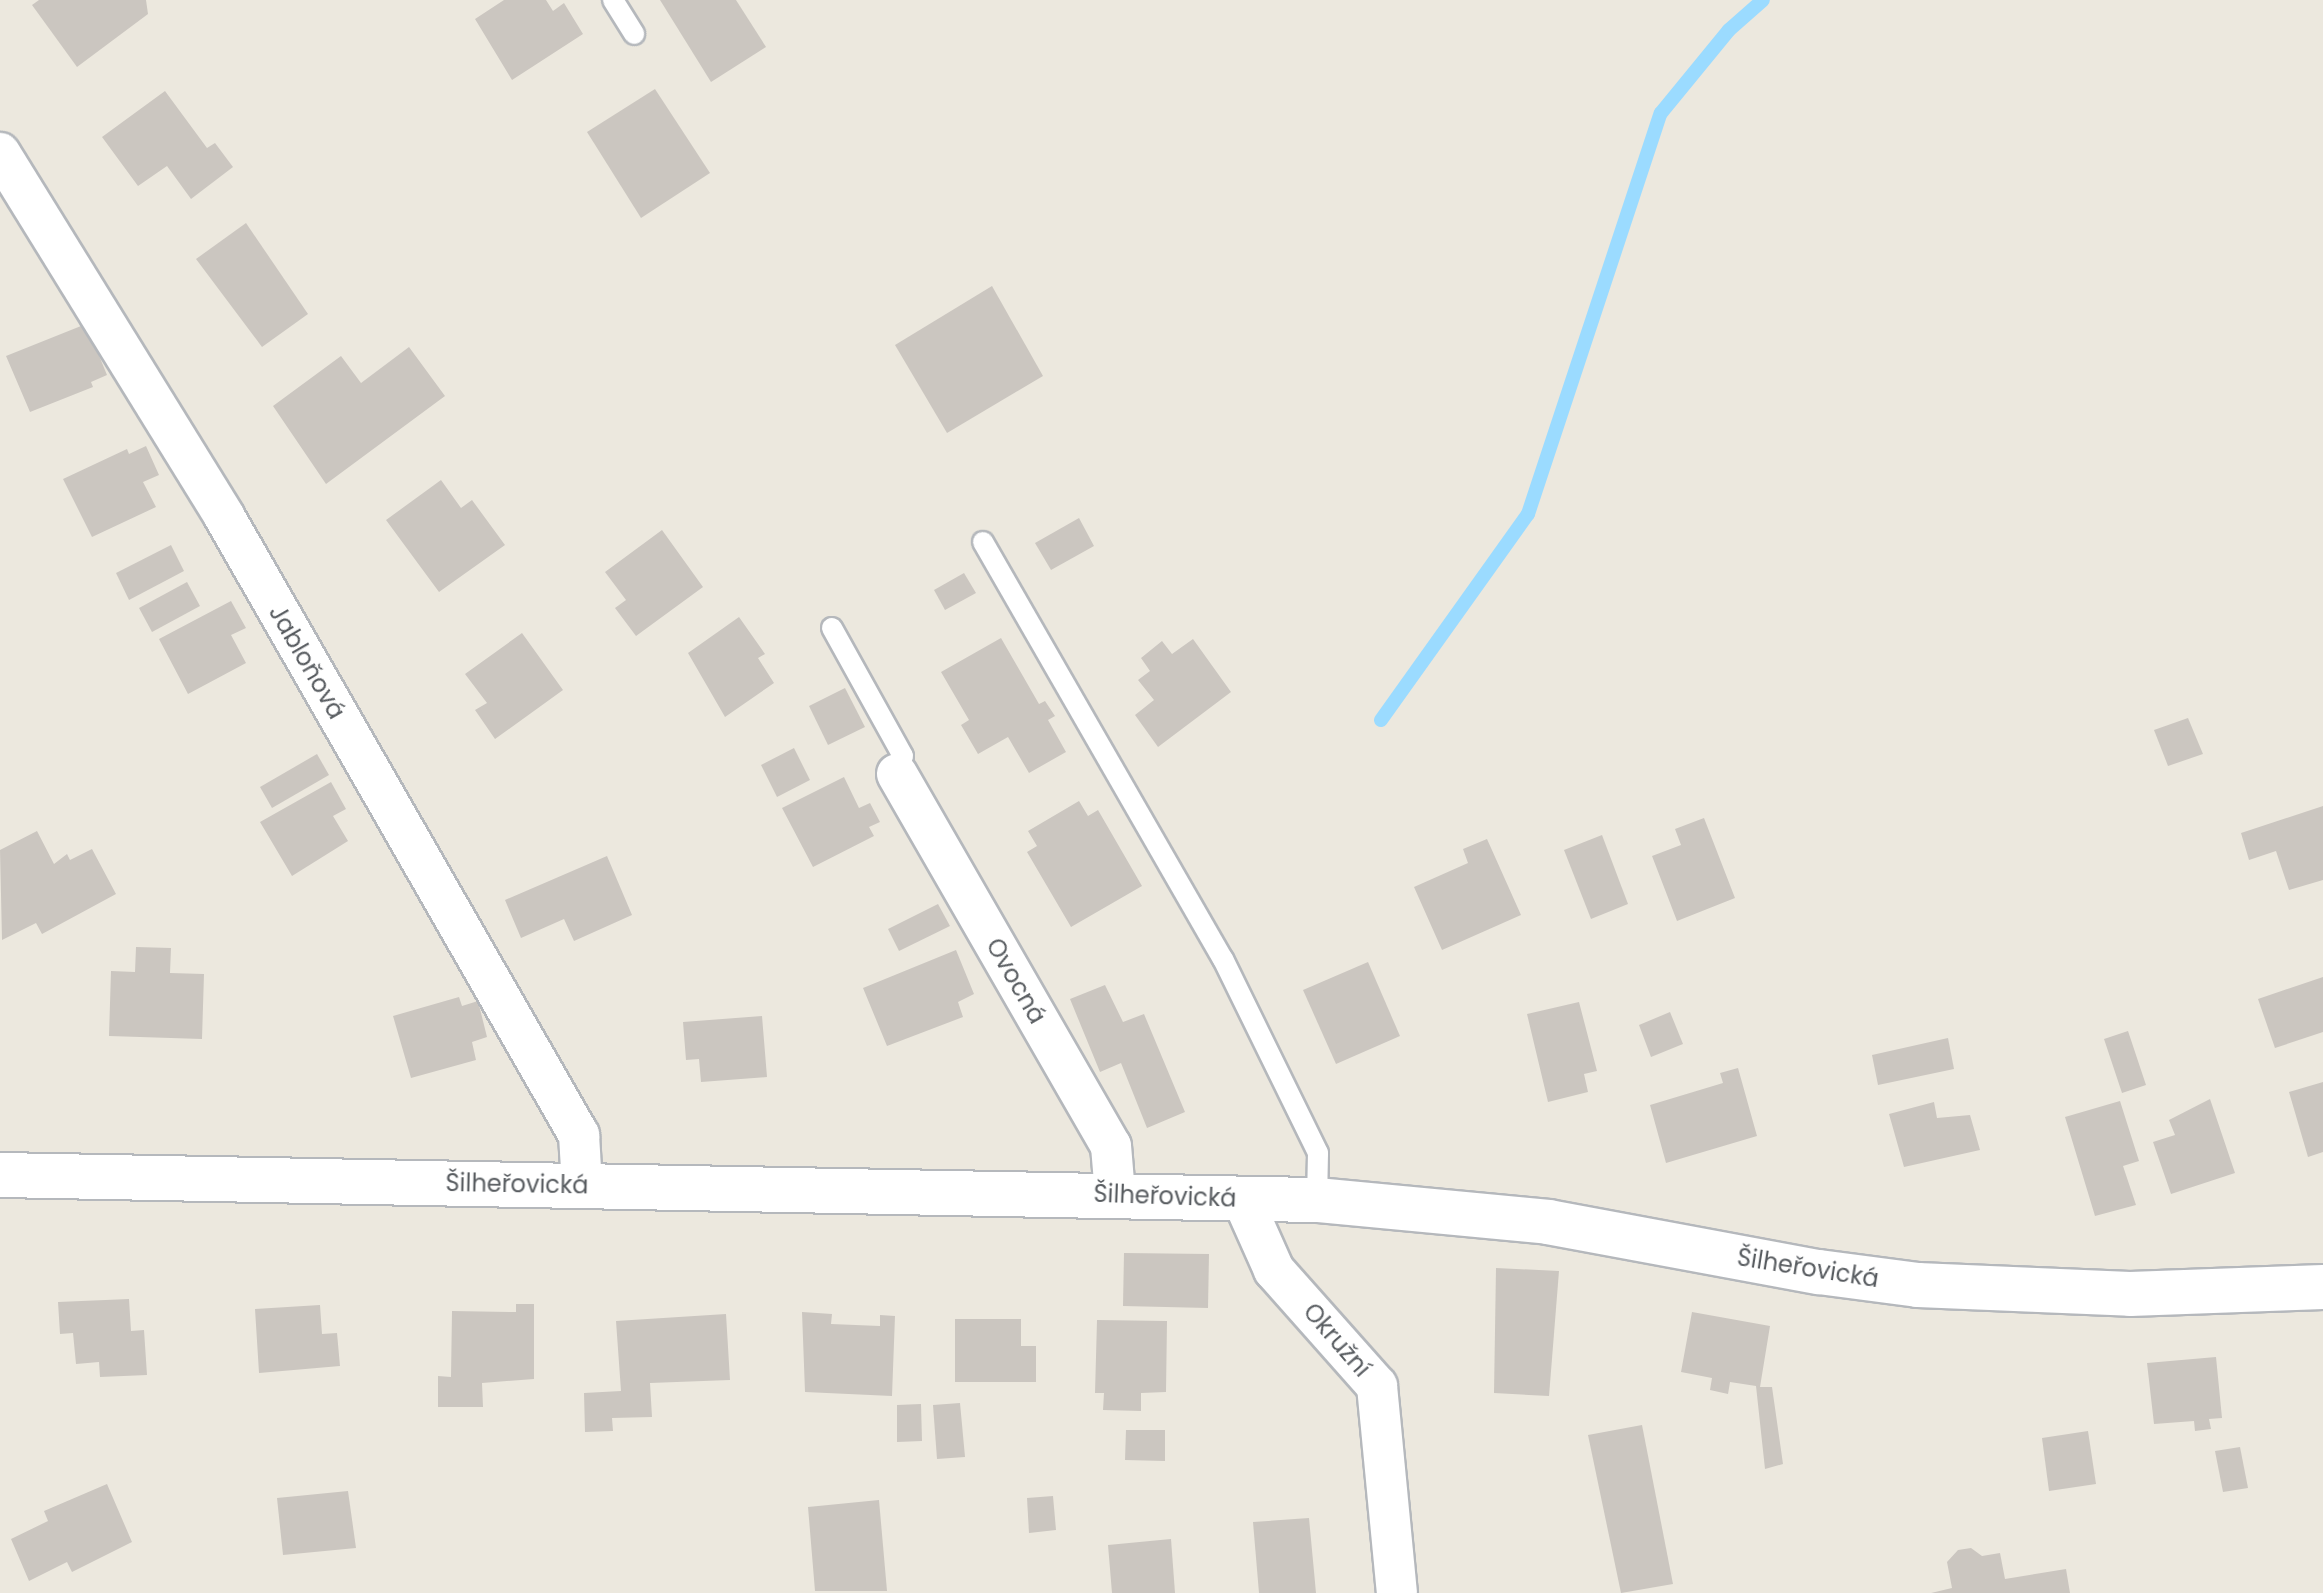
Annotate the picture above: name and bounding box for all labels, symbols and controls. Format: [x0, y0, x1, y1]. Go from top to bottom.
street label: Jabloňová [263, 600, 351, 724]
street label: Ovocná [980, 933, 1052, 1029]
street label: Šilheřovická [445, 1168, 589, 1200]
street label: Šilheřovická [1093, 1179, 1237, 1213]
street label: Šilheřovická [1735, 1243, 1881, 1293]
street label: Okružní [1297, 1297, 1377, 1383]

